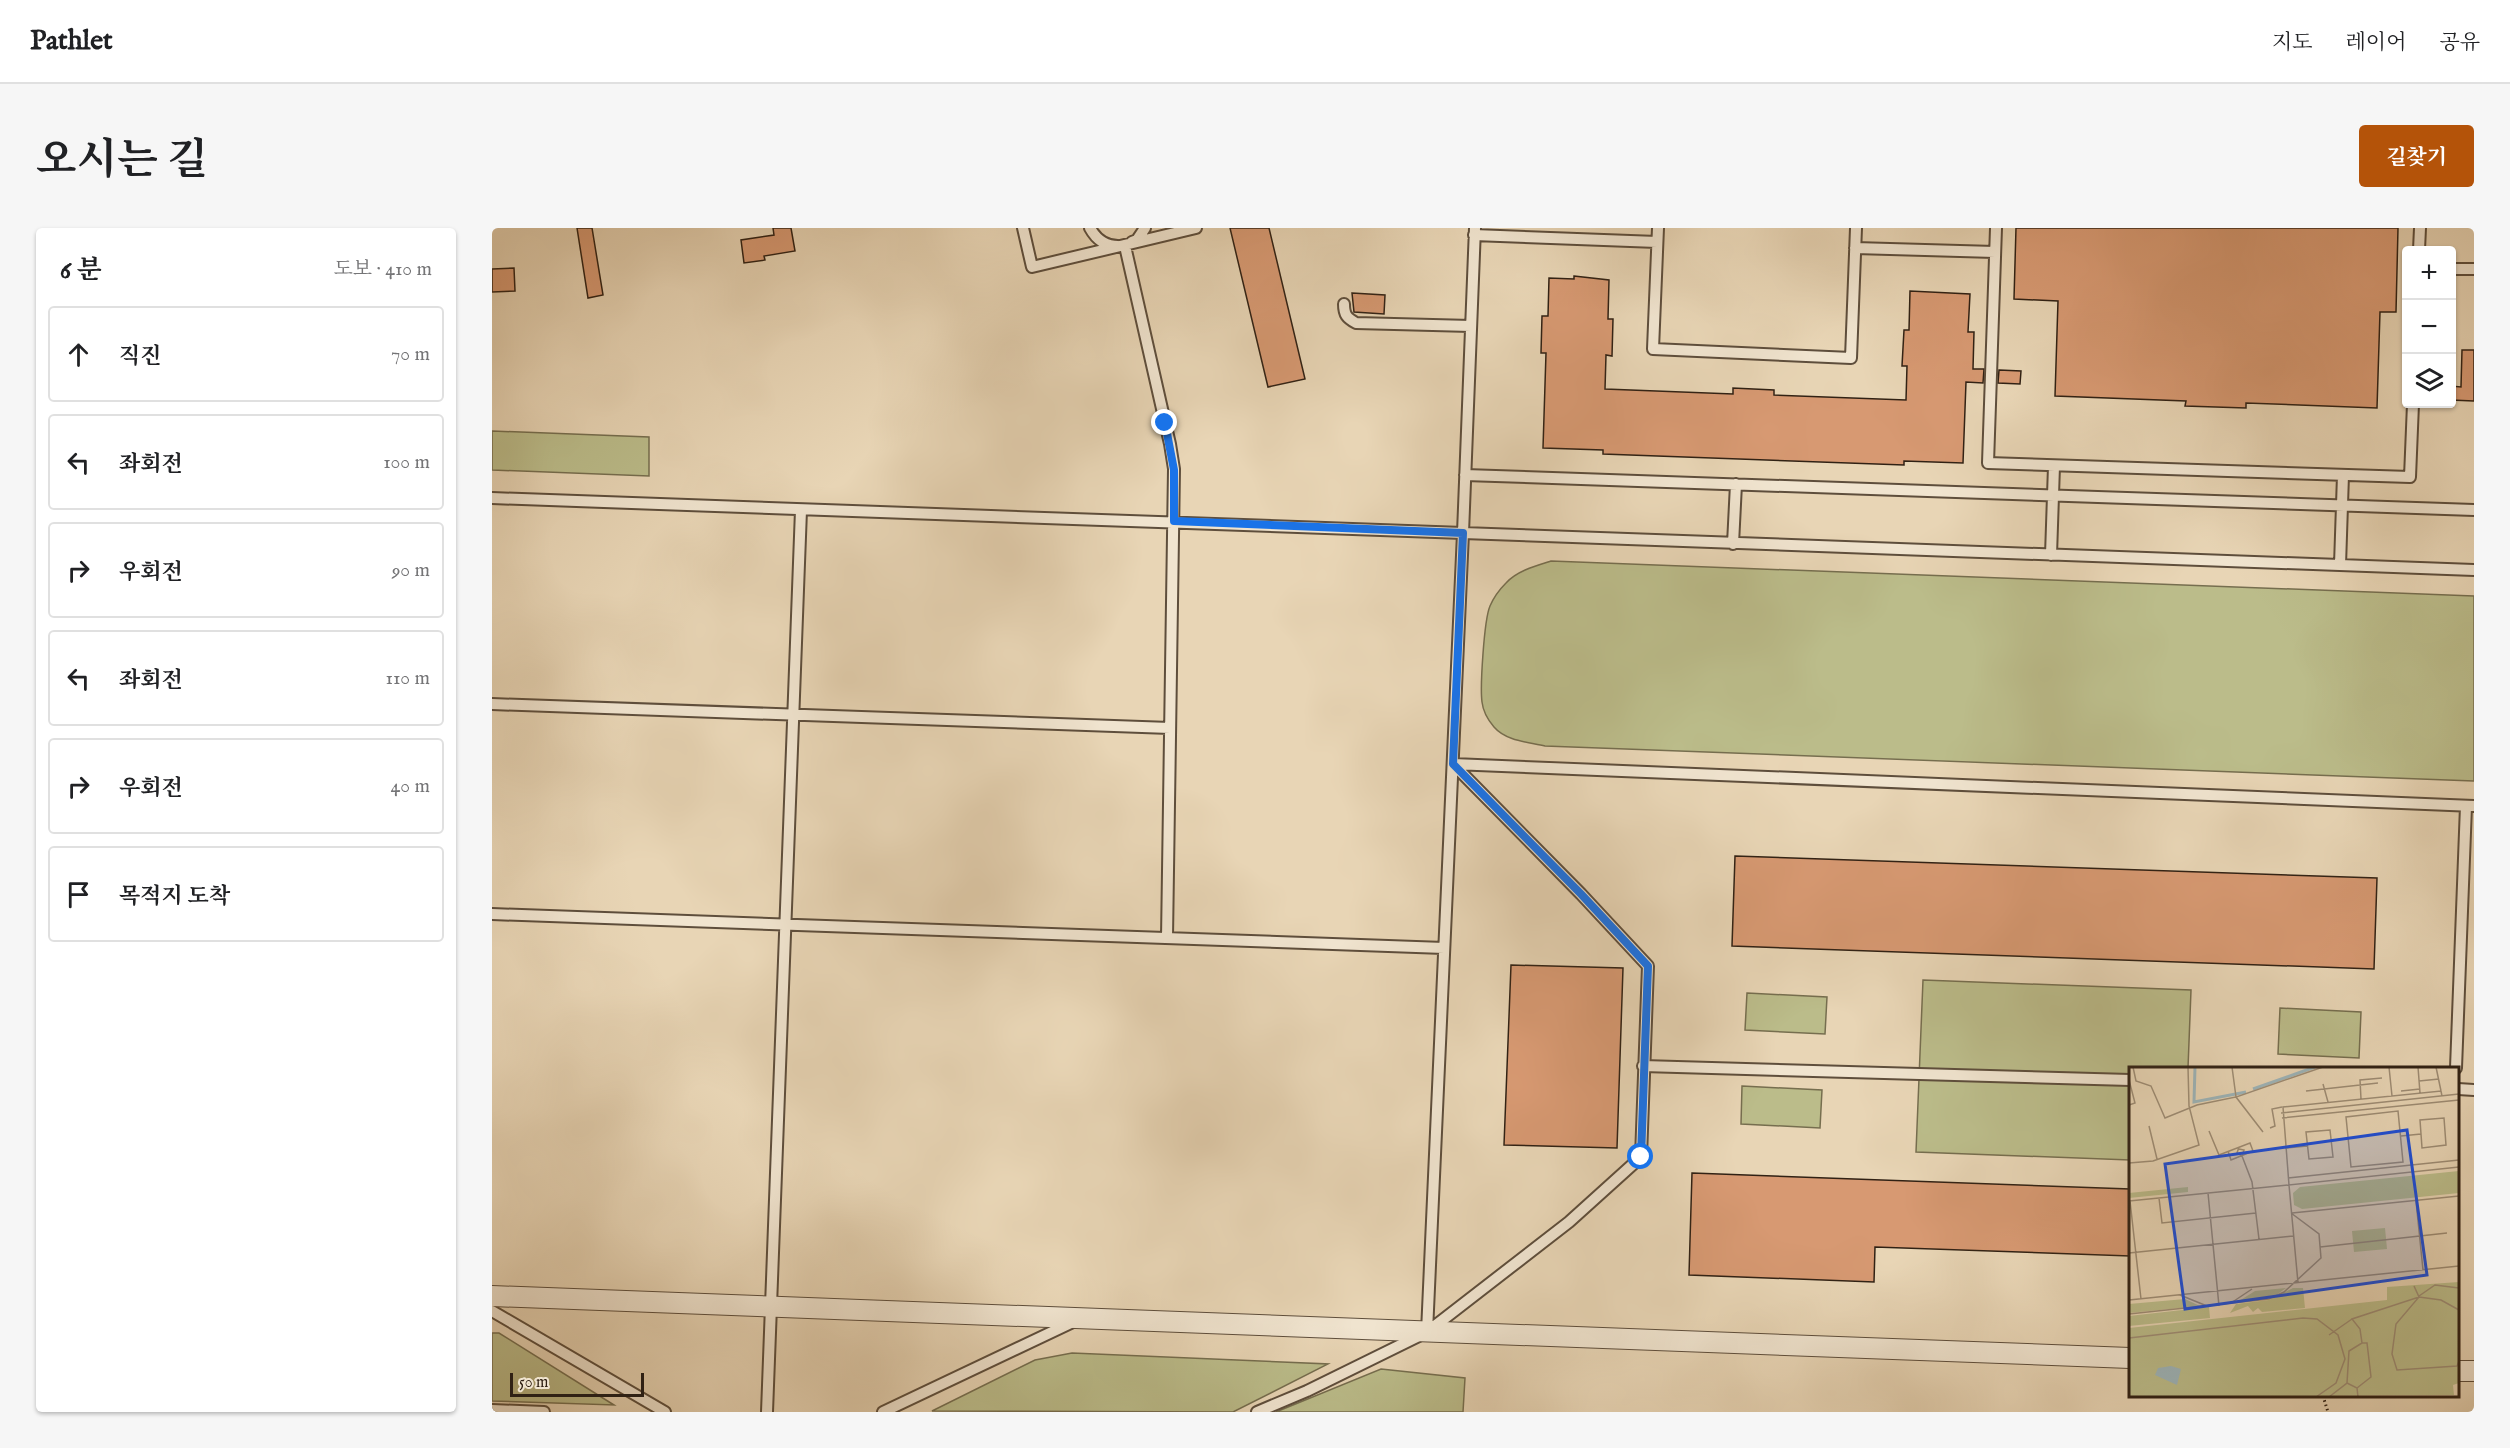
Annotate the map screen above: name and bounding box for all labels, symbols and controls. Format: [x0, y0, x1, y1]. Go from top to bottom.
text: Pathlet [30, 24, 113, 59]
text: 지도 [2272, 30, 2313, 57]
text: 레이어 [2346, 30, 2406, 57]
text: 공유 [2439, 30, 2480, 57]
button: 길찾기 [2359, 125, 2474, 187]
text: 오시는 길 [36, 135, 207, 188]
map controls [2402, 246, 2456, 408]
button: + [2402, 246, 2456, 300]
text: 6 분 [60, 254, 102, 287]
text: 도보 · 410 m [333, 257, 432, 282]
button: − [2402, 300, 2456, 354]
icon: ahead [62, 338, 95, 371]
text: 70 m [391, 342, 430, 367]
text: 직진 [119, 343, 162, 371]
button: layers [2402, 354, 2456, 408]
route end [1151, 409, 1177, 435]
icon: left [62, 446, 95, 479]
text: 100 m [383, 450, 430, 475]
text: 좌회전 [119, 451, 183, 479]
icon: right [62, 554, 95, 587]
text: 90 m [392, 558, 430, 583]
text: 우회전 [119, 559, 183, 587]
icon: left [62, 662, 95, 695]
text: 110 m [386, 666, 430, 691]
text: 좌회전 [119, 667, 183, 695]
icon: right [62, 770, 95, 803]
text: 40 m [391, 774, 430, 799]
text: 우회전 [119, 775, 183, 803]
icon: arrive [62, 878, 95, 911]
text: 목적지 도착 [119, 883, 230, 911]
inset map [2129, 1067, 2459, 1397]
route start [1627, 1143, 1653, 1169]
scale bar [510, 1370, 644, 1398]
text: 50 m [519, 1373, 548, 1393]

